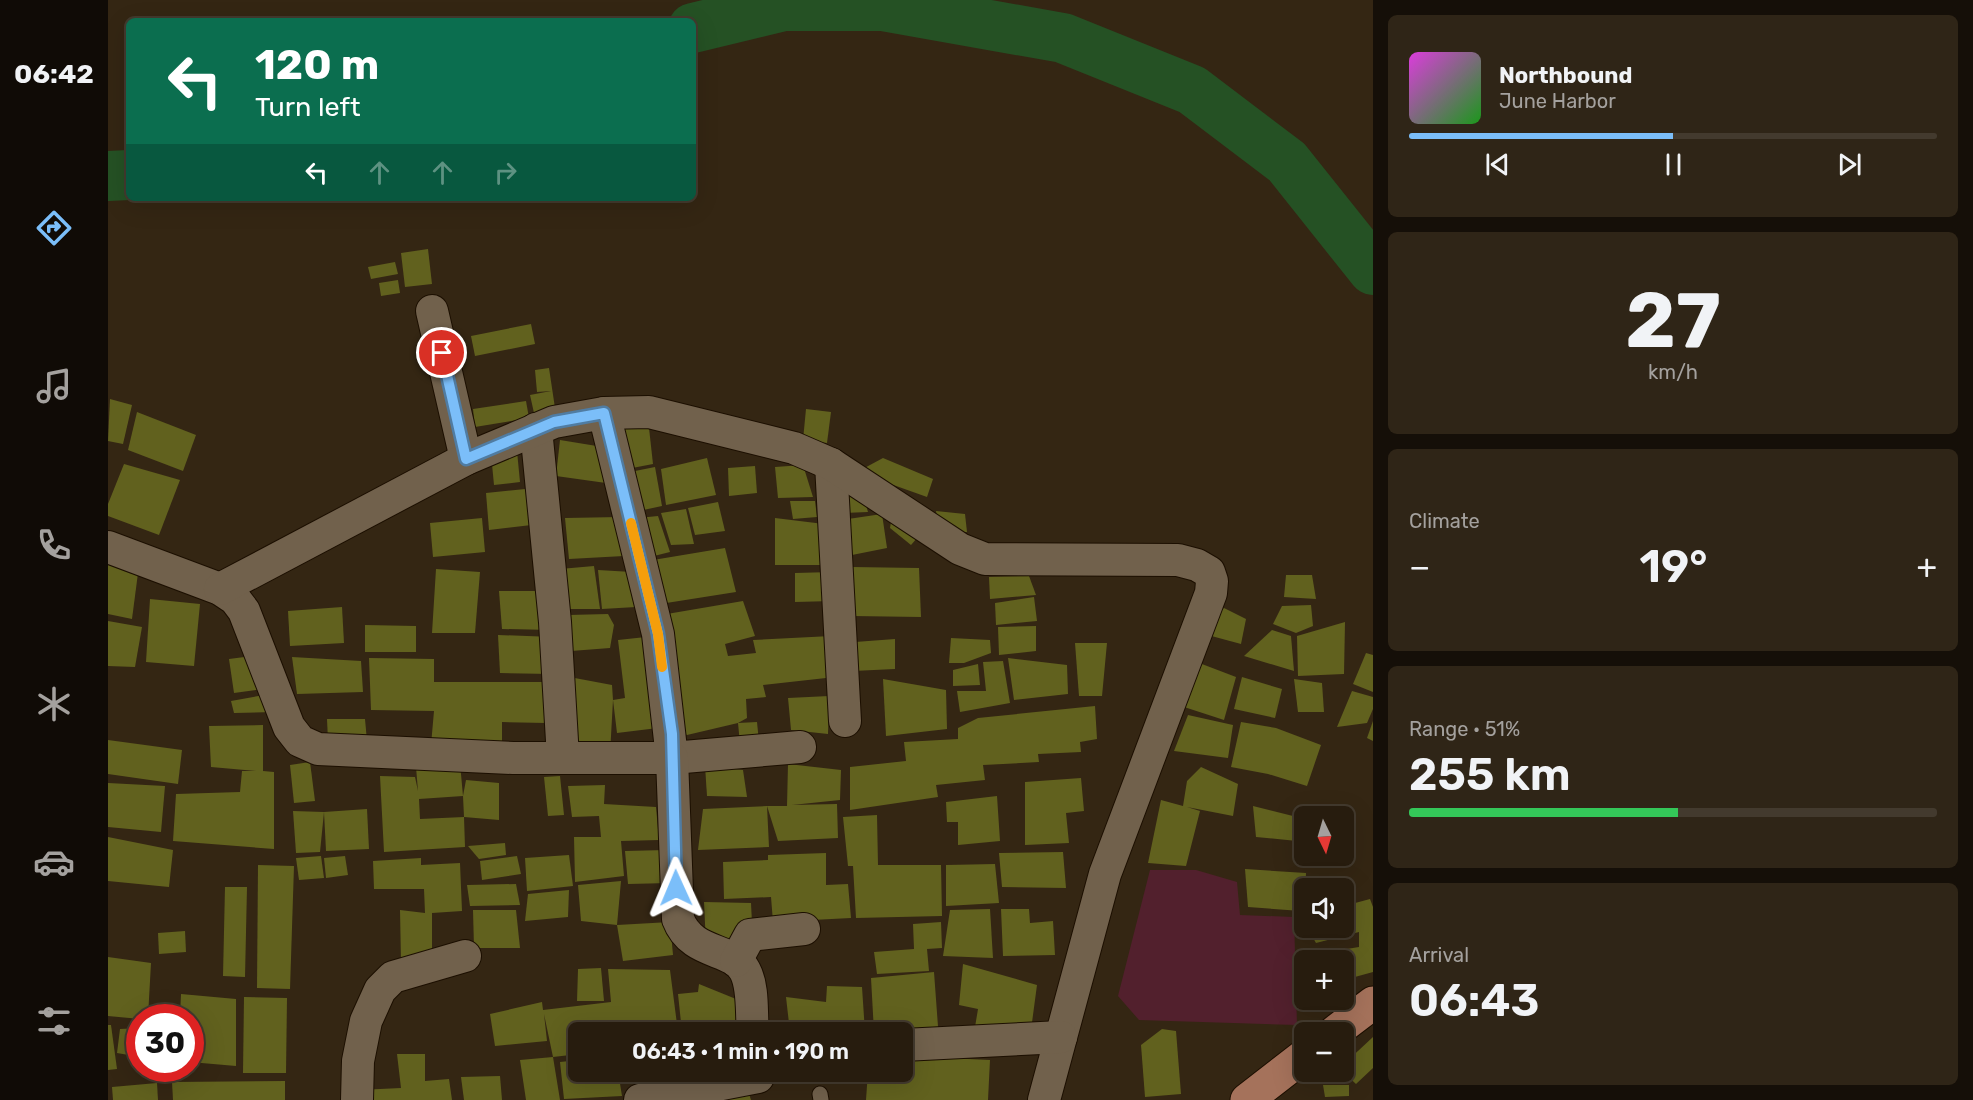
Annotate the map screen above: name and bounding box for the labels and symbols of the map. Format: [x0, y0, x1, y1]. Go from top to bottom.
pin [416, 327, 467, 378]
north arrow [1294, 806, 1354, 866]
position arrow [644, 856, 708, 920]
speed limit sign: 30 [126, 1004, 204, 1082]

